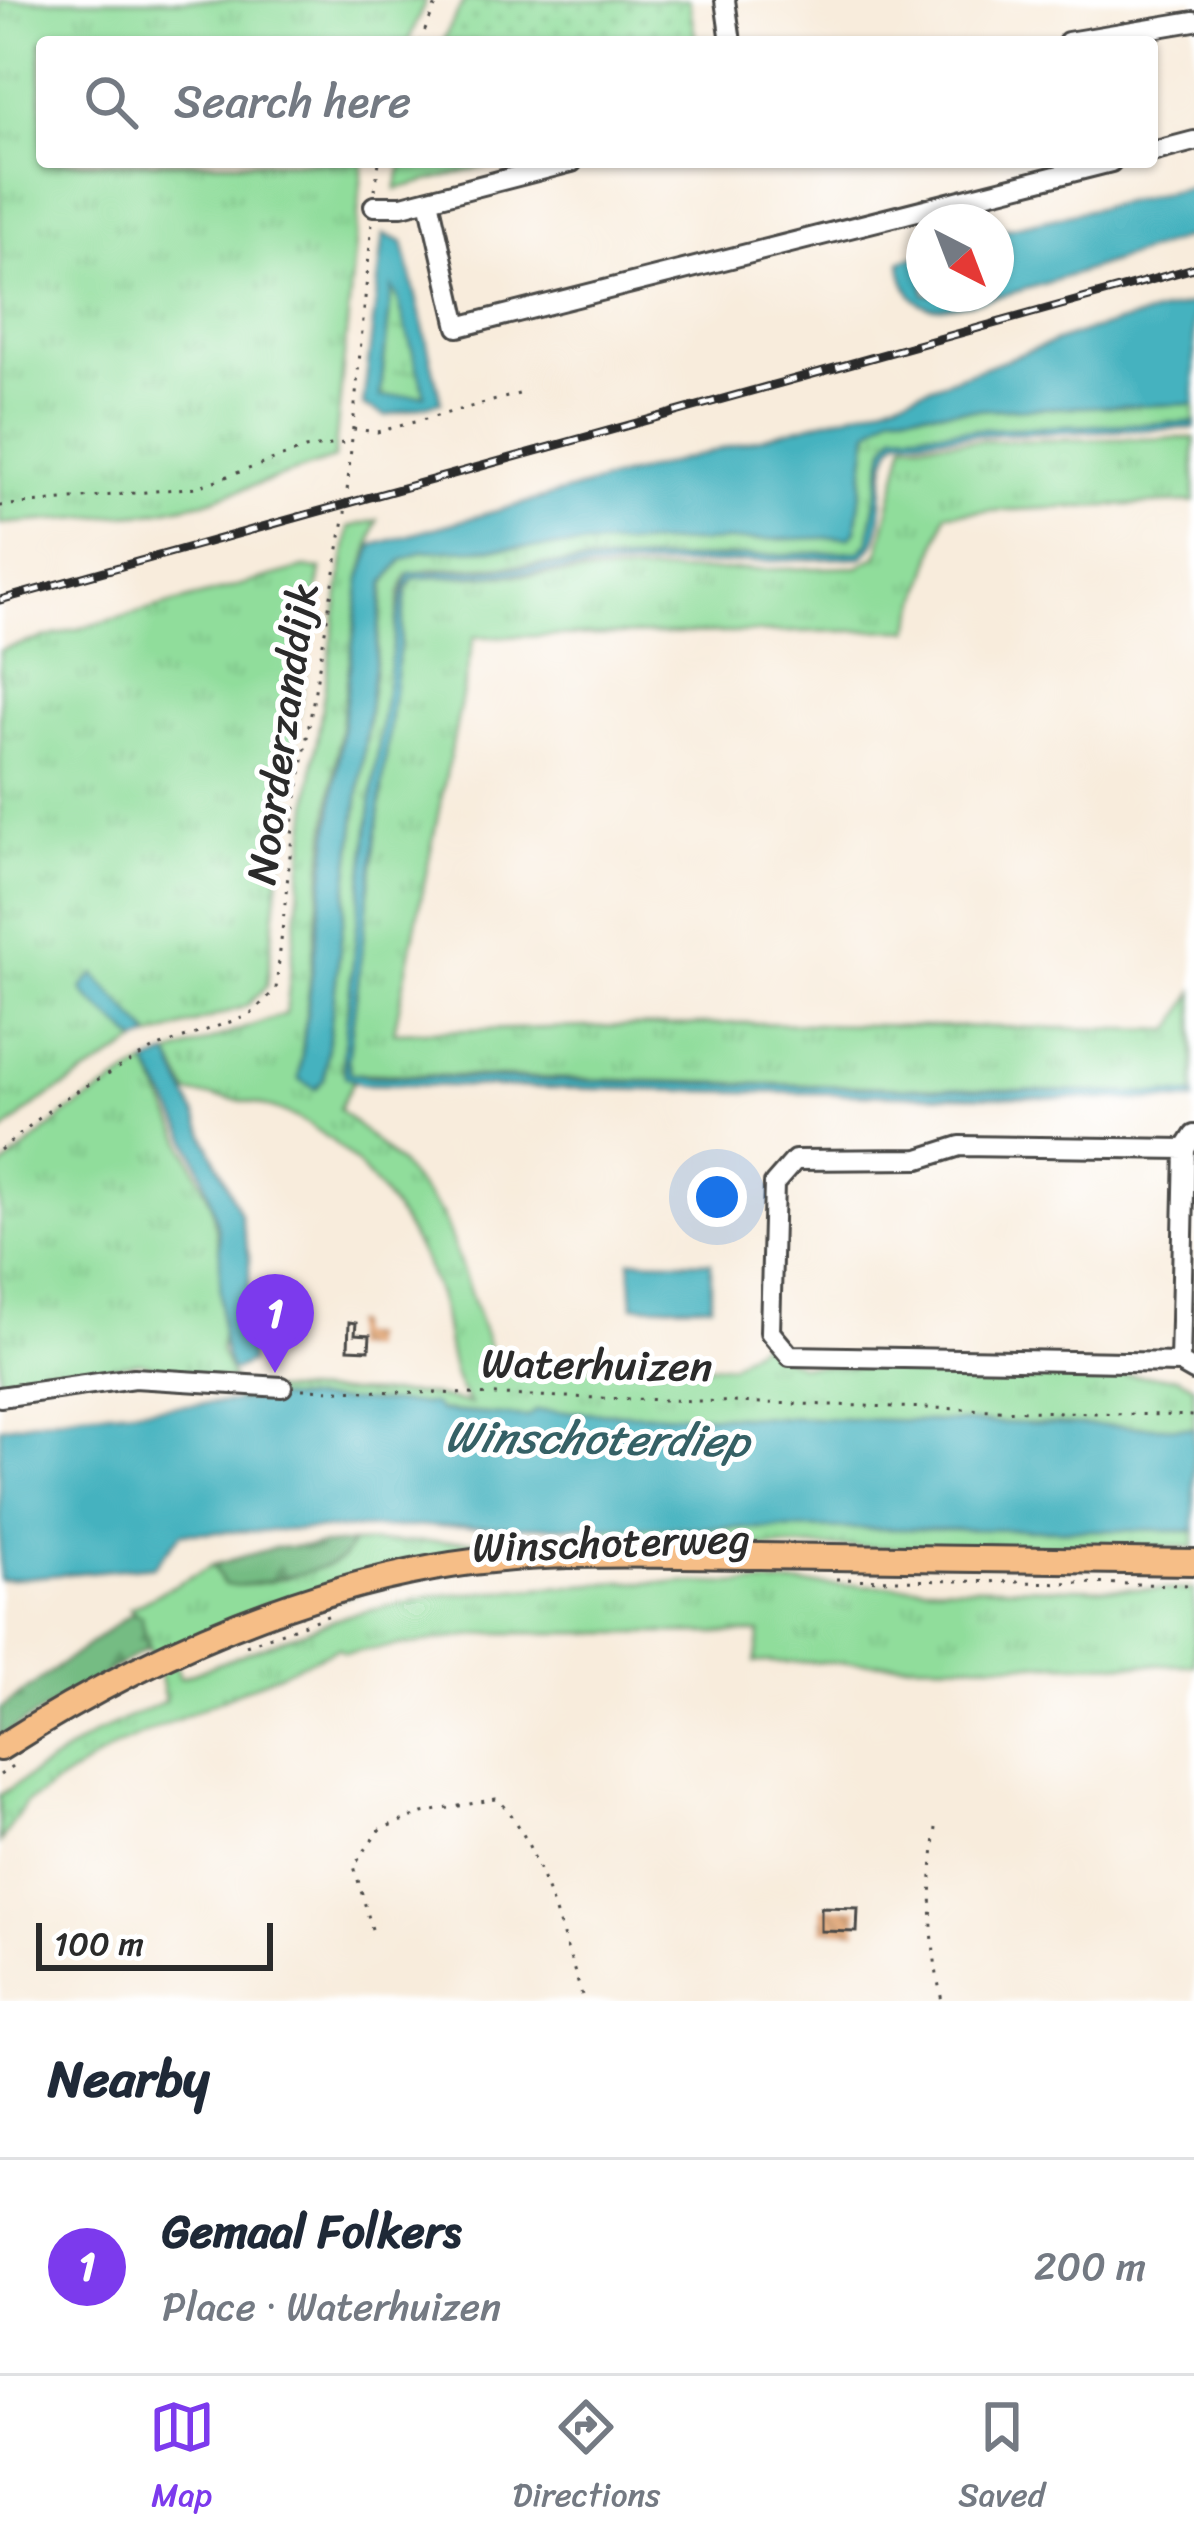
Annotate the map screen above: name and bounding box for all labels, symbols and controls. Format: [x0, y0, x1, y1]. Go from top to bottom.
search box [36, 36, 1158, 168]
text: Search here [174, 62, 411, 142]
icon: search [78, 69, 144, 135]
north arrow [906, 204, 1014, 312]
street label: Noorderzanddijk [224, 577, 340, 889]
your location [687, 1167, 747, 1227]
pin: 1 [236, 1274, 314, 1373]
street label: Waterhuizen [481, 1326, 713, 1404]
water label: Winschoterdiep [444, 1396, 753, 1482]
street label: Winschoterweg [471, 1501, 751, 1585]
text: 100 m [54, 1915, 144, 1973]
scale bar [36, 1917, 273, 1970]
text: Nearby [48, 2034, 209, 2124]
text: Gemaal Folkers [162, 2192, 462, 2272]
text: 1 [79, 2232, 95, 2301]
text: 200 m [1034, 2232, 1146, 2301]
text: Place · Waterhuizen [162, 2272, 501, 2341]
tab: Map [149, 2394, 215, 2524]
tab: Directions [513, 2394, 660, 2524]
tab: Saved [958, 2394, 1045, 2524]

